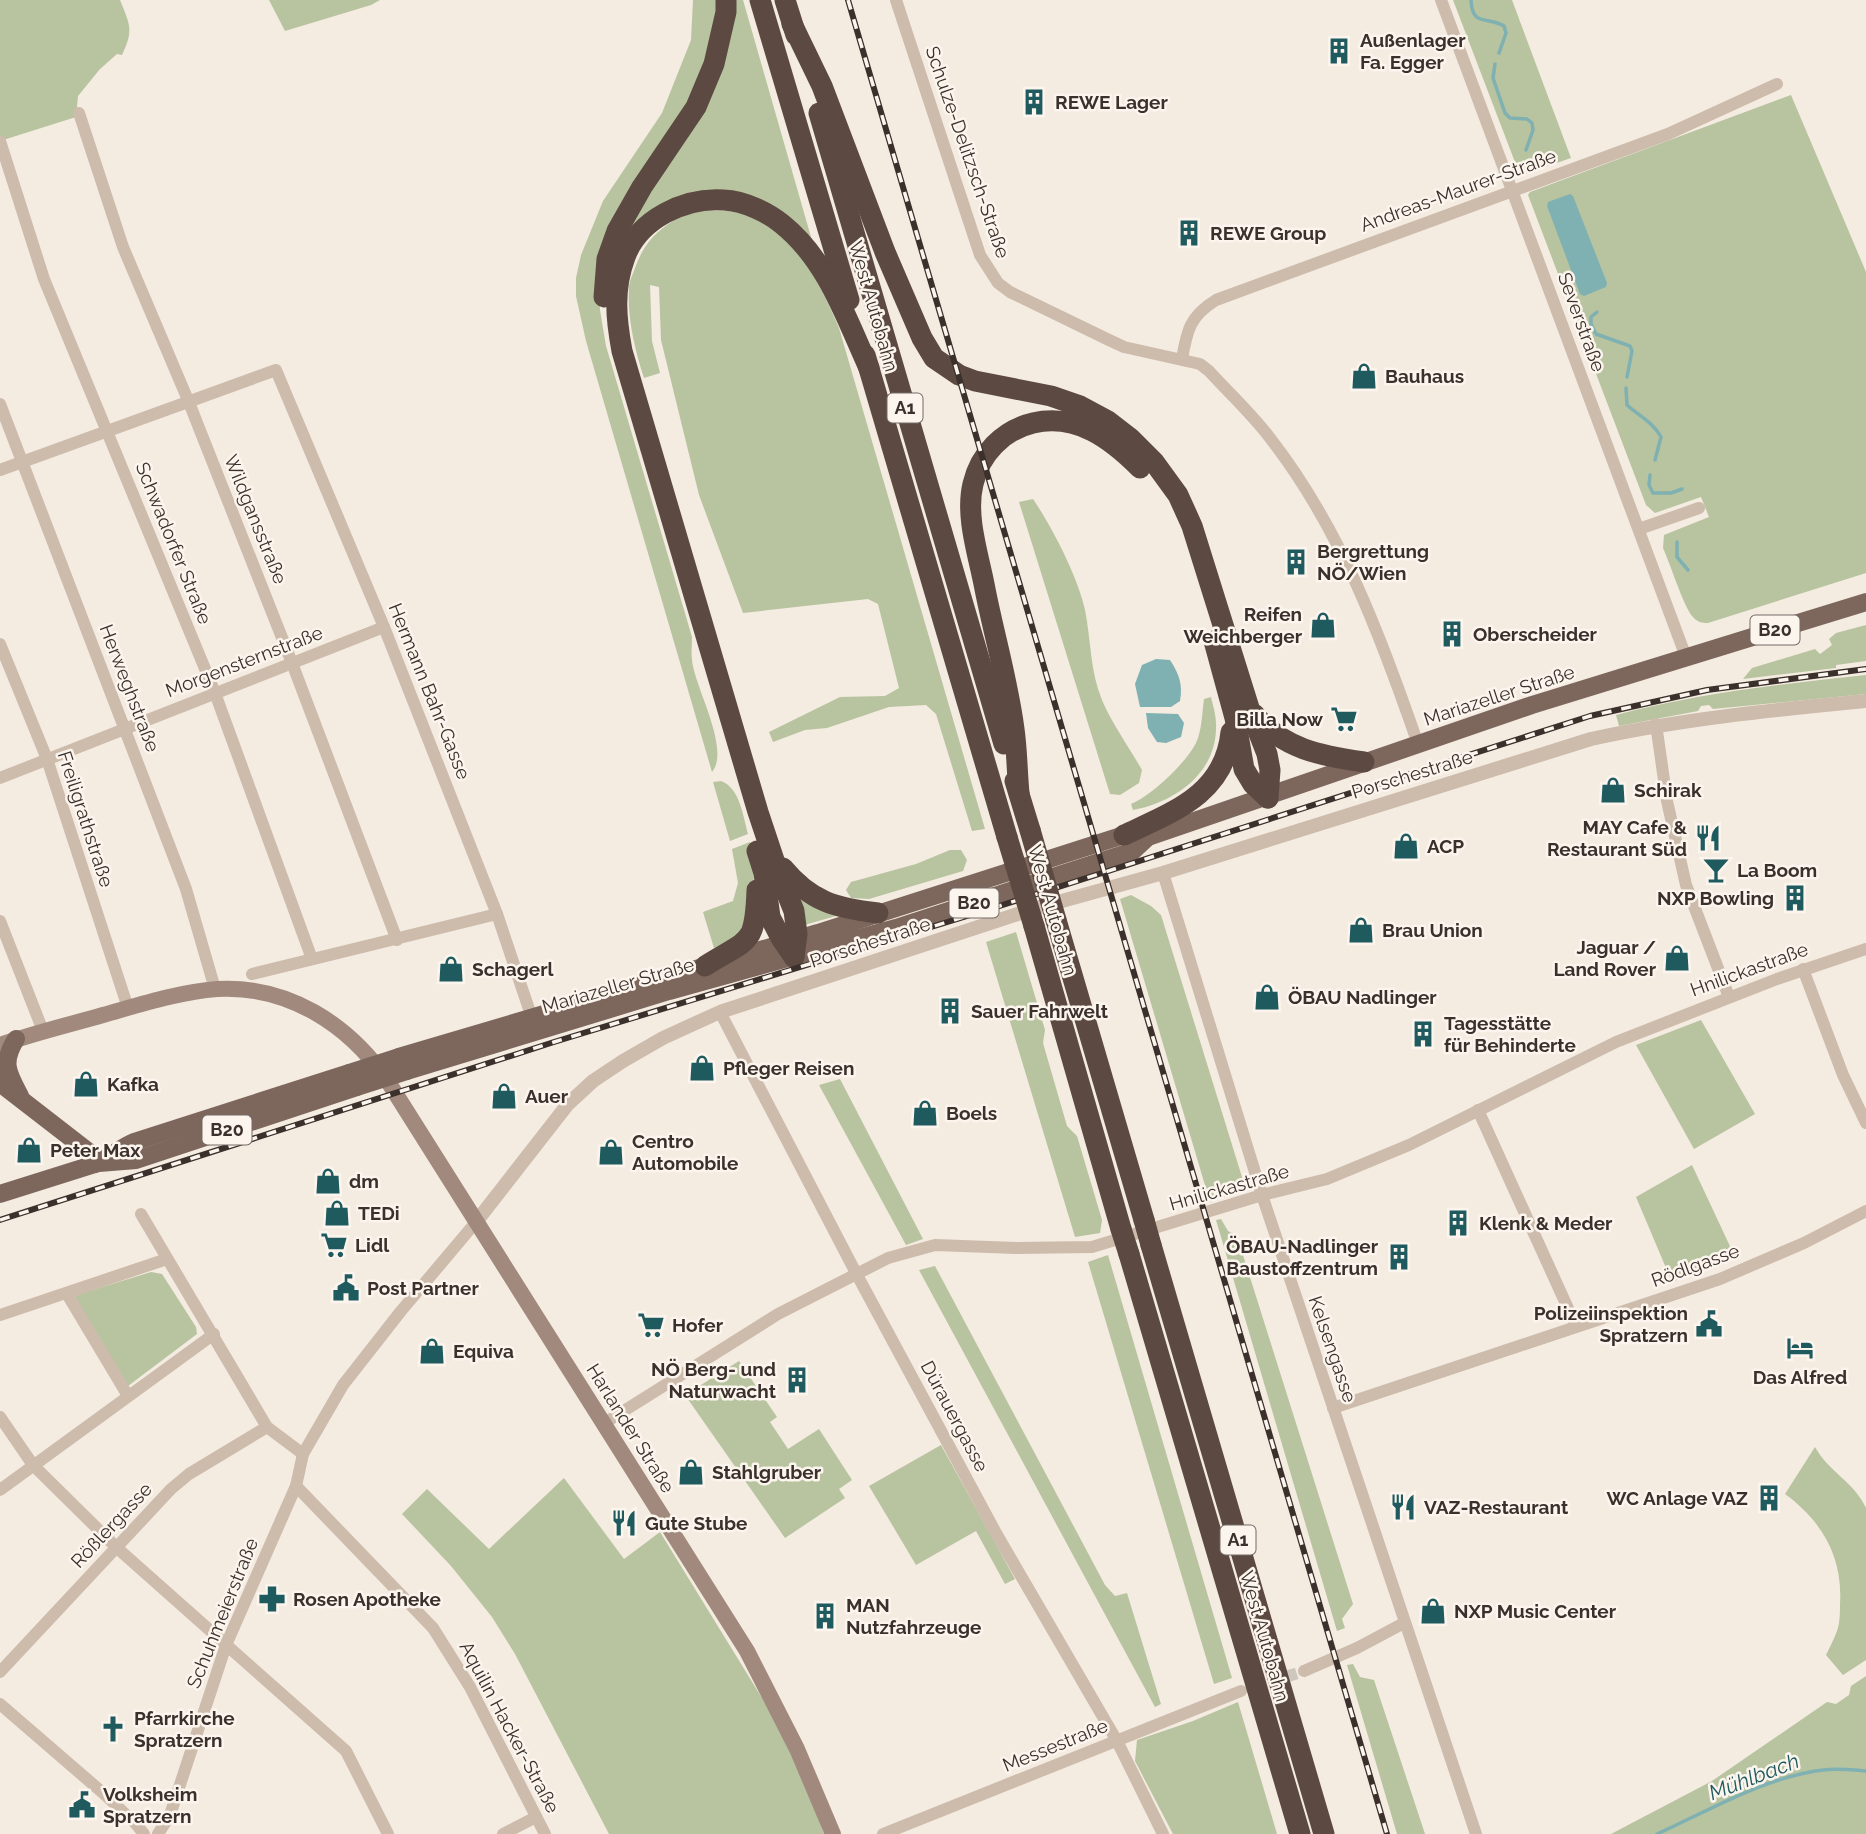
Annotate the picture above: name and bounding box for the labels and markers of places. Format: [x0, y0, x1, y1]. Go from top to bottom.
place label: Außenlager Fa. Egger [1360, 29, 1466, 73]
building icon: Außenlager Fa. Egger [1324, 36, 1354, 66]
building icon: REWE Lager [1019, 87, 1049, 117]
place label: REWE Lager [1055, 91, 1168, 113]
building icon: REWE Group [1174, 218, 1204, 248]
place label: REWE Group [1210, 222, 1326, 244]
shop icon: Bauhaus [1349, 361, 1379, 391]
place label: Bauhaus [1385, 365, 1464, 387]
place label: Bergrettung NÖ/Wien [1317, 540, 1429, 584]
building icon: Bergrettung NÖ/Wien [1281, 547, 1311, 577]
place label: Reifen Weichberger [1183, 603, 1303, 647]
shop icon: Reifen Weichberger [1308, 610, 1338, 640]
building icon: Oberscheider [1437, 619, 1467, 649]
place label: Oberscheider [1473, 623, 1598, 645]
supermarket icon: Billa Now [1329, 704, 1359, 734]
place label: Billa Now [1236, 708, 1323, 730]
shop icon: Schirak [1598, 775, 1628, 805]
place label: Schirak [1634, 779, 1702, 801]
place label: MAY Cafe & Restaurant Süd [1547, 816, 1687, 860]
restaurant icon: MAY Cafe & Restaurant Süd [1693, 823, 1723, 853]
shop icon: ACP [1391, 831, 1421, 861]
place label: ACP [1427, 835, 1464, 857]
bar icon: La Boom [1701, 855, 1731, 885]
place label: La Boom [1737, 859, 1817, 881]
building icon: NXP Bowling [1780, 883, 1810, 913]
place label: NXP Bowling [1657, 887, 1774, 909]
shop icon: Brau Union [1346, 915, 1376, 945]
place label: Brau Union [1382, 919, 1483, 941]
place label: Jaguar / Land Rover [1553, 936, 1657, 980]
shop icon: Jaguar / Land Rover [1662, 943, 1692, 973]
shop icon: Schagerl [436, 954, 466, 984]
place label: Schagerl [472, 958, 555, 980]
shop icon: ÖBAU Nadlinger [1252, 982, 1282, 1012]
place label: ÖBAU Nadlinger [1288, 986, 1437, 1008]
building icon: Sauer Fahrwelt [935, 996, 965, 1026]
place label: Sauer Fahrwelt [971, 1000, 1109, 1022]
place label: Tagesstätte für Behinderte [1444, 1012, 1576, 1056]
building icon: Tagesstätte für Behinderte [1408, 1019, 1438, 1049]
shop icon: Pfleger Reisen [687, 1053, 717, 1083]
place label: Pfleger Reisen [723, 1057, 854, 1079]
shop icon: Kafka [71, 1069, 101, 1099]
place label: Kafka [107, 1073, 159, 1095]
shop icon: Auer [489, 1081, 519, 1111]
place label: Auer [525, 1085, 569, 1107]
shop icon: Boels [910, 1098, 940, 1128]
place label: Boels [946, 1102, 997, 1124]
place label: Centro Automobile [632, 1130, 738, 1174]
shop icon: Peter Max [14, 1135, 44, 1165]
shop icon: Centro Automobile [596, 1137, 626, 1167]
place label: Peter Max [50, 1139, 141, 1161]
shop icon: dm [313, 1166, 343, 1196]
place label: dm [349, 1170, 379, 1192]
shop icon: TEDi [322, 1198, 352, 1228]
place label: TEDi [358, 1202, 400, 1224]
building icon: Klenk & Meder [1443, 1208, 1473, 1238]
place label: Klenk & Meder [1479, 1212, 1613, 1234]
supermarket icon: Lidl [319, 1230, 349, 1260]
place label: Lidl [355, 1234, 390, 1256]
place label: ÖBAU-Nadlinger Baustoffzentrum [1226, 1235, 1379, 1279]
building icon: ÖBAU-Nadlinger Baustoffzentrum [1384, 1242, 1414, 1272]
public building icon: Post Partner [331, 1273, 361, 1303]
place label: Post Partner [367, 1277, 479, 1299]
place label: Polizeiinspektion Spratzern [1534, 1302, 1688, 1346]
public building icon: Polizeiinspektion Spratzern [1694, 1309, 1724, 1339]
supermarket icon: Hofer [636, 1310, 666, 1340]
place label: Hofer [672, 1314, 724, 1336]
hotel icon: Das Alfred [1785, 1333, 1815, 1363]
shop icon: Equiva [417, 1336, 447, 1366]
place label: Equiva [453, 1340, 514, 1362]
place label: NÖ Berg- und Naturwacht [651, 1358, 777, 1402]
building icon: NÖ Berg- und Naturwacht [782, 1365, 812, 1395]
place label: Das Alfred [1753, 1366, 1847, 1388]
shop icon: Stahlgruber [676, 1457, 706, 1487]
place label: Stahlgruber [712, 1461, 822, 1483]
building icon: WC Anlage VAZ [1754, 1483, 1784, 1513]
place label: WC Anlage VAZ [1607, 1487, 1748, 1509]
restaurant icon: VAZ-Restaurant [1388, 1492, 1418, 1522]
place label: VAZ-Restaurant [1424, 1496, 1569, 1518]
restaurant icon: Gute Stube [609, 1508, 639, 1538]
place label: Gute Stube [645, 1512, 747, 1534]
pharmacy icon: Rosen Apotheke [257, 1584, 287, 1614]
place label: Rosen Apotheke [293, 1588, 441, 1610]
place label: MAN Nutzfahrzeuge [846, 1594, 981, 1638]
shop icon: NXP Music Center [1418, 1596, 1448, 1626]
place label: NXP Music Center [1454, 1600, 1617, 1622]
building icon: MAN Nutzfahrzeuge [810, 1601, 840, 1631]
place label: Pfarrkirche Spratzern [134, 1707, 235, 1751]
church icon: Pfarrkirche Spratzern [98, 1714, 128, 1744]
place label: Volksheim Spratzern [103, 1783, 197, 1827]
public building icon: Volksheim Spratzern [67, 1790, 97, 1820]

